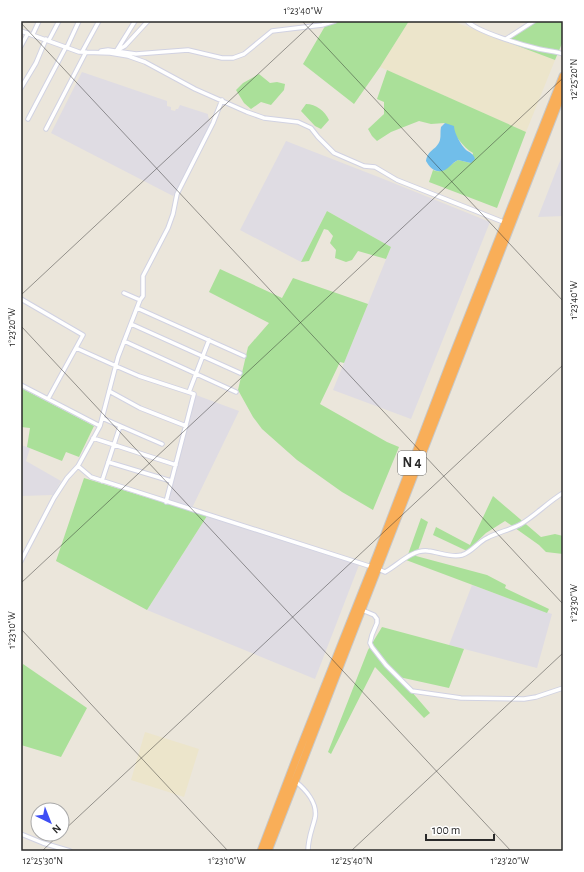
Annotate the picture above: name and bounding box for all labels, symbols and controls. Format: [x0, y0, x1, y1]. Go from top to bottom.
text: 1°23'40"W [284, 6, 322, 16]
text: 12°25'20"N [569, 59, 579, 99]
text: 1°23'40"W [569, 281, 579, 319]
text: 1°23'20"W [7, 308, 17, 346]
road number: N 4 [398, 451, 426, 475]
text: 1°23'30"W [569, 584, 579, 622]
text: 1°23'10"W [7, 611, 17, 649]
north arrow [30, 802, 70, 842]
scale bar [426, 816, 494, 842]
text: N [50, 822, 63, 836]
text: 100 m [432, 824, 460, 836]
text: 12°25'30"N [23, 856, 63, 866]
text: 1°23'10"W [208, 856, 246, 866]
text: 12°25'40"N [331, 856, 373, 866]
text: 1°23'20"W [491, 856, 529, 866]

